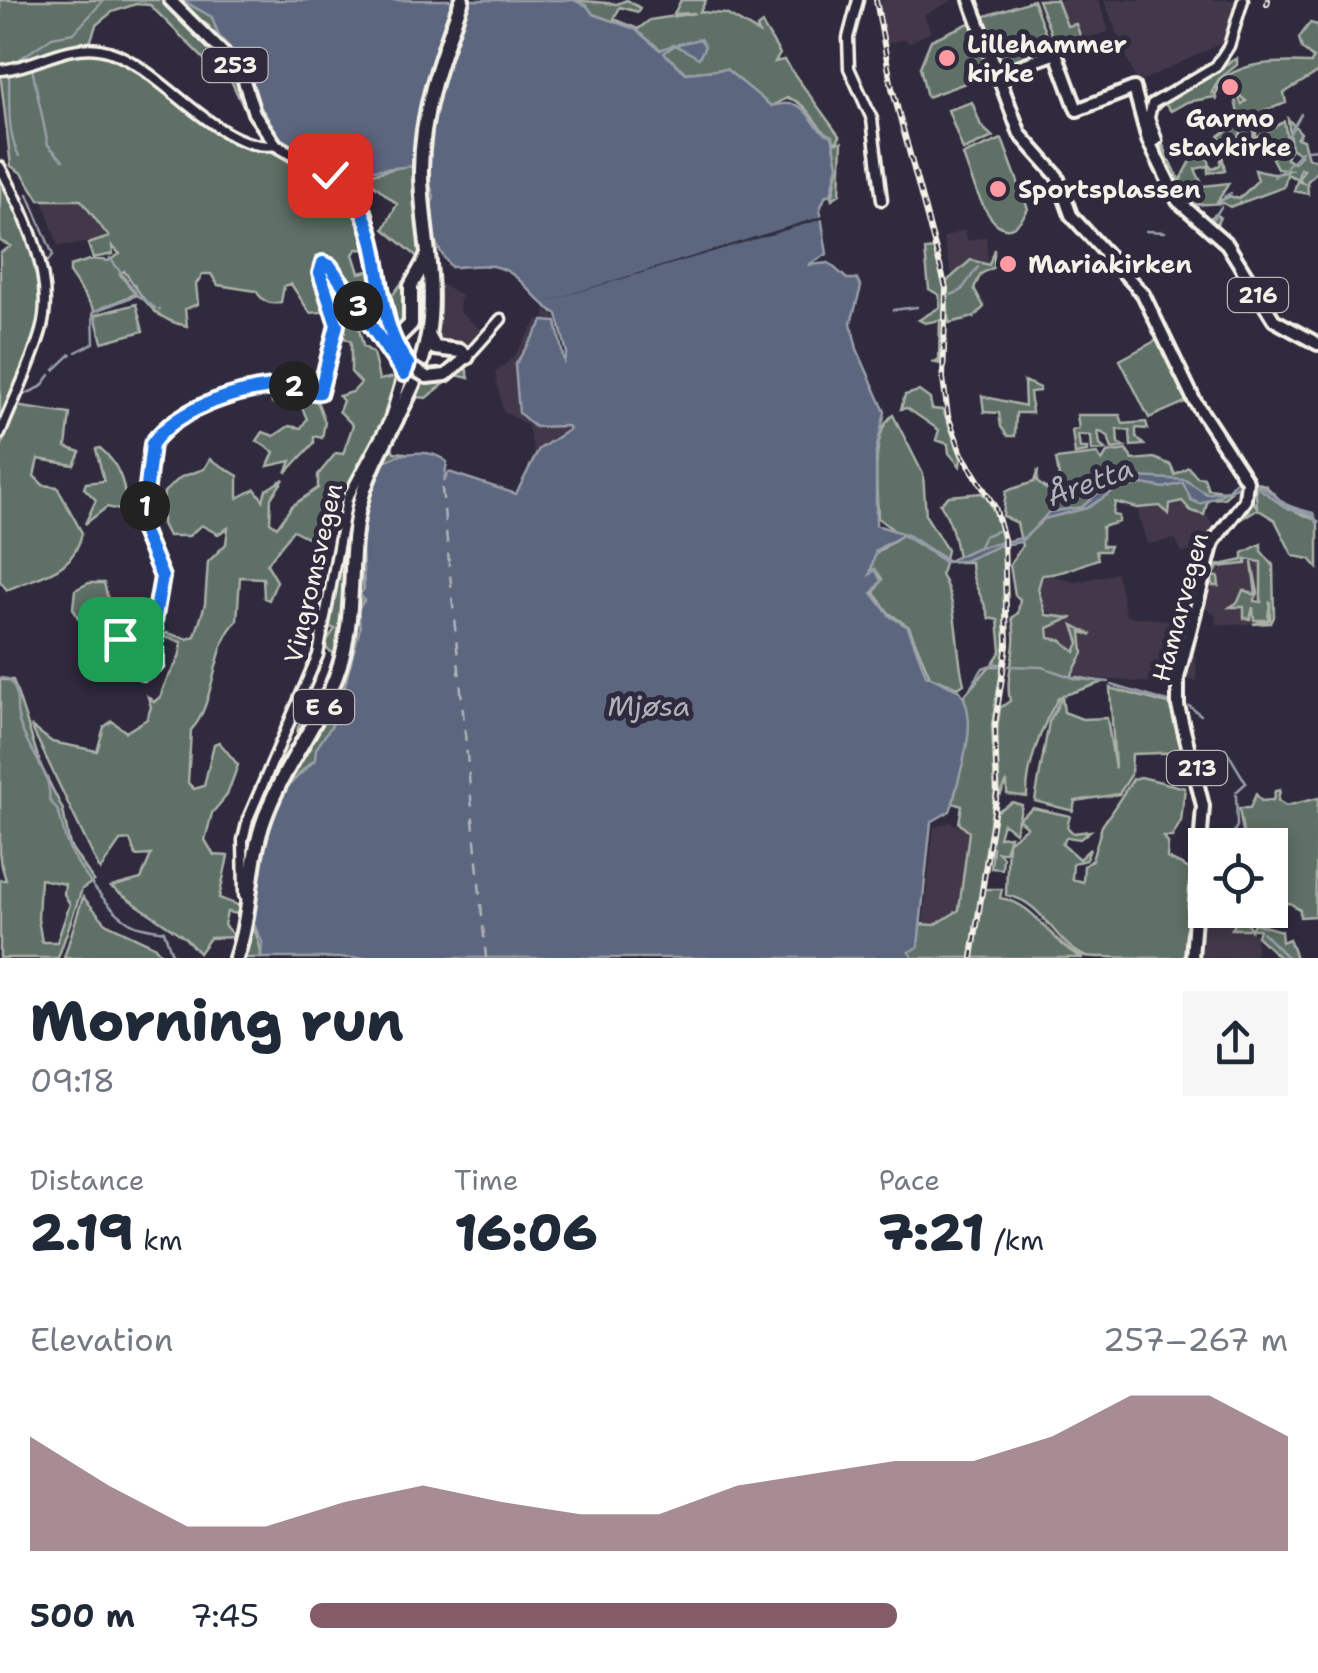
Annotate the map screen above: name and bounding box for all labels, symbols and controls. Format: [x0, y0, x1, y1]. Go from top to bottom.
place label: Lillehammer kirke [967, 27, 1127, 90]
marker: Lillehammer kirke [936, 47, 958, 69]
road number: 253 [202, 48, 268, 82]
marker: Garmo stavkirke [1219, 76, 1241, 98]
place label: Garmo stavkirke [1169, 101, 1291, 164]
pin [288, 133, 373, 218]
icon: check [303, 148, 358, 203]
place label: Sportsplassen [1018, 172, 1201, 206]
marker: Sportsplassen [987, 178, 1009, 200]
place label: Mariakirken [1028, 247, 1193, 281]
marker: Mariakirken [997, 253, 1019, 275]
road number: 216 [1228, 278, 1288, 312]
pin: 3 [333, 281, 383, 331]
text: 3 [348, 287, 368, 325]
pin: 2 [269, 361, 319, 411]
text: 2 [284, 367, 304, 405]
water label: Åretta [1042, 449, 1138, 515]
street label: Vingromsvegen [276, 480, 350, 666]
pin: 1 [120, 481, 170, 531]
text: 1 [139, 487, 151, 525]
street label: Hamarvegen [1144, 529, 1216, 685]
pin [78, 597, 163, 682]
icon: arrive [93, 612, 148, 667]
water label: Mjøsa [608, 687, 691, 725]
road number: E 6 [294, 690, 354, 724]
road number: 213 [1167, 751, 1227, 785]
map controls [1188, 828, 1288, 928]
button: locate [1188, 828, 1288, 928]
text: Morning run [30, 984, 404, 1058]
button: share [1183, 991, 1288, 1096]
text: 09:18 [30, 1059, 115, 1102]
text: Distance [30, 1161, 145, 1199]
text: Time [454, 1161, 519, 1199]
text: Pace [879, 1161, 940, 1199]
text: 2.19 [30, 1199, 133, 1266]
text: 16:06 [454, 1199, 597, 1266]
text: 7:21 [879, 1199, 985, 1266]
text: km [133, 1221, 183, 1259]
text: /km [985, 1221, 1044, 1259]
text: Elevation [30, 1318, 173, 1361]
text: 257–267 m [1103, 1318, 1288, 1361]
text: 500 m [30, 1594, 135, 1637]
text: 7:45 [190, 1594, 259, 1637]

